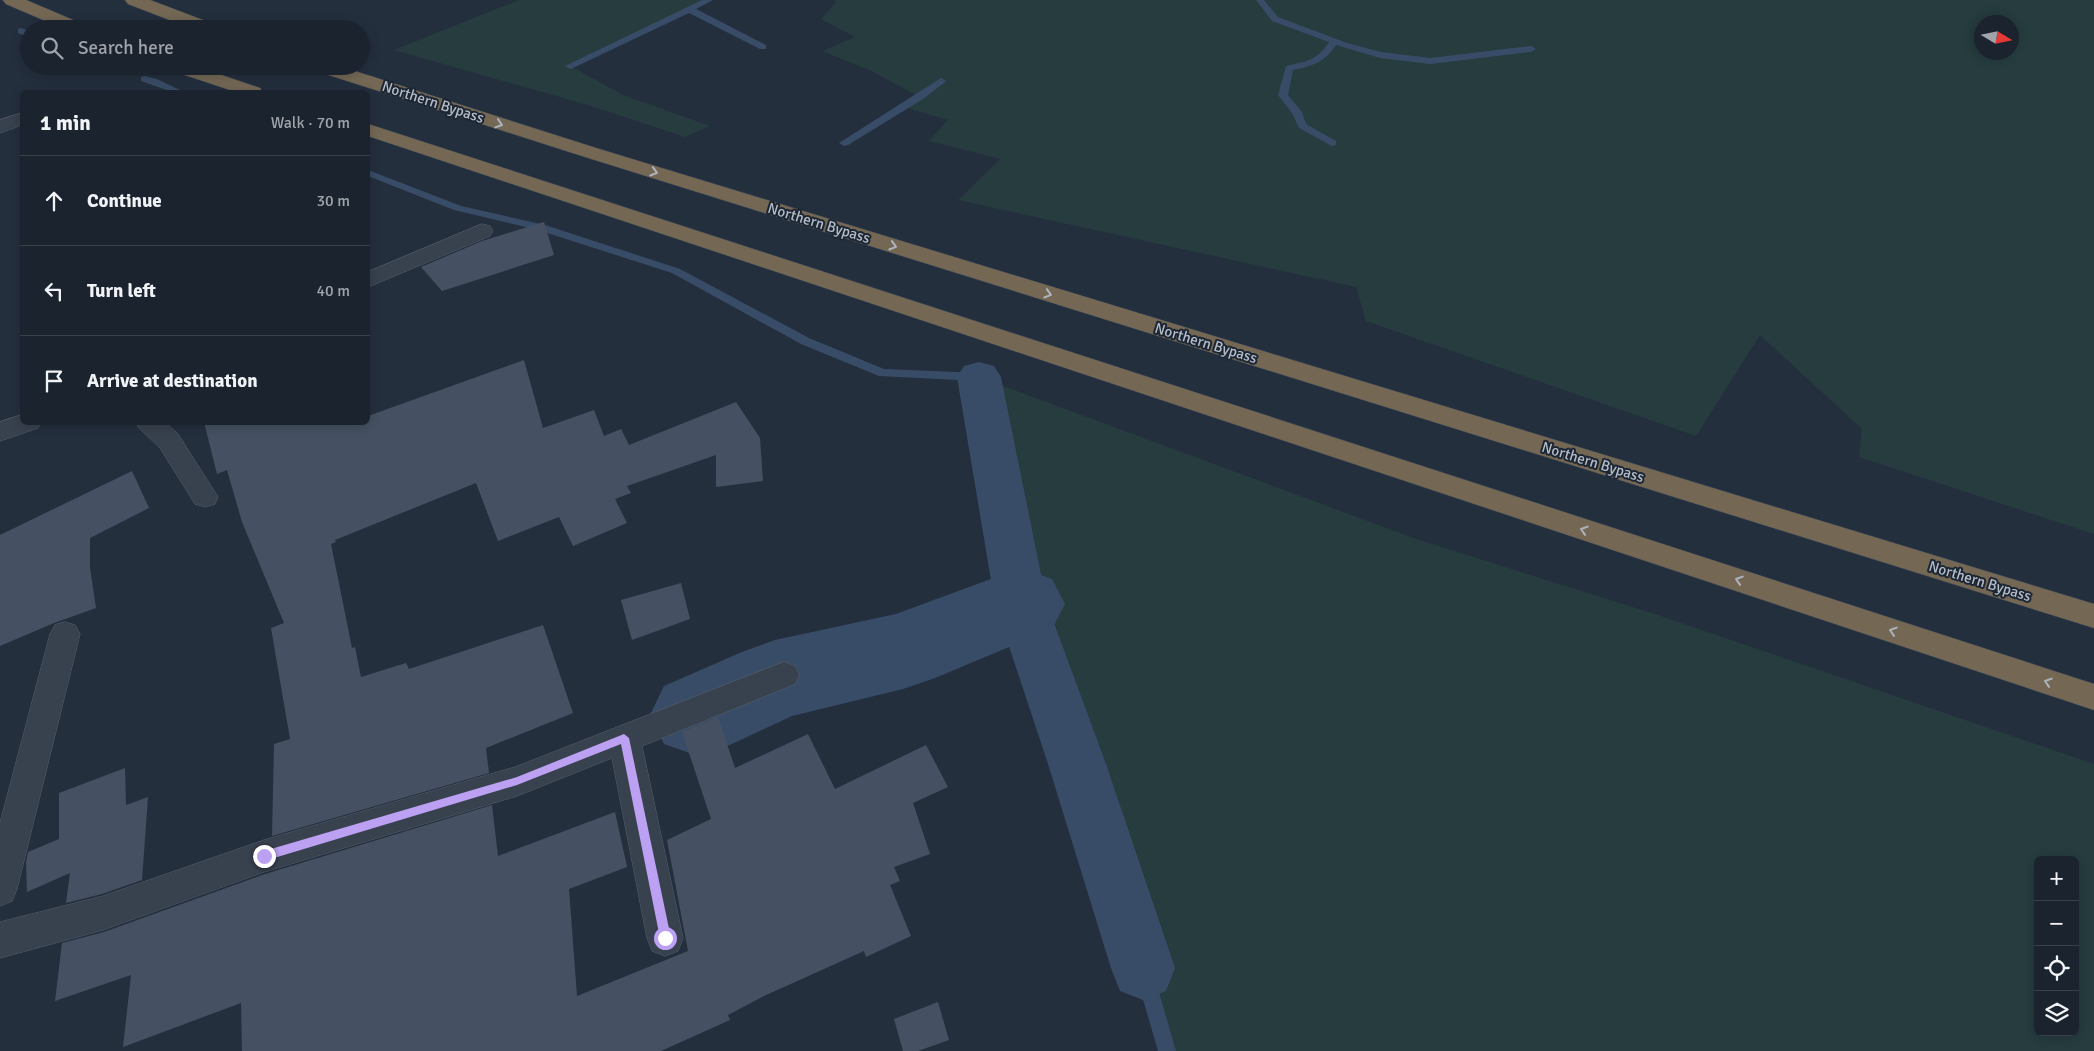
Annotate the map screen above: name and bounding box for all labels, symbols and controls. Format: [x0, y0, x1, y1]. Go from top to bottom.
north arrow [1974, 15, 2019, 60]
search box [20, 20, 370, 75]
icon: search [38, 34, 66, 62]
text: Search here [78, 36, 174, 60]
street label: Northern Bypass [380, 77, 487, 127]
text: 1 min [40, 110, 91, 136]
text: Walk · 70 m [271, 113, 350, 133]
one-way arrow [494, 118, 502, 128]
one-way arrow [649, 167, 657, 177]
icon: ahead [40, 187, 68, 215]
text: Continue [87, 189, 162, 213]
text: 30 m [316, 191, 350, 211]
street label: Northern Bypass [766, 199, 873, 247]
one-way arrow [888, 240, 896, 250]
icon: left [40, 277, 68, 305]
text: Turn left [87, 279, 156, 303]
text: 40 m [316, 281, 350, 301]
one-way arrow [1043, 288, 1052, 298]
street label: Northern Bypass [1153, 319, 1260, 367]
icon: arrive [40, 367, 68, 395]
text: Arrive at destination [87, 369, 258, 393]
street label: Northern Bypass [1540, 438, 1647, 486]
one-way arrow [1581, 525, 1589, 535]
street label: Northern Bypass [1927, 557, 2034, 605]
one-way arrow [1735, 576, 1744, 586]
one-way arrow [1890, 627, 1898, 637]
one-way arrow [2044, 677, 2052, 687]
route end [253, 845, 276, 868]
map controls [2034, 856, 2079, 1036]
button: + [2034, 856, 2079, 901]
button: − [2034, 901, 2079, 946]
route start [654, 927, 677, 950]
button: locate [2034, 946, 2079, 991]
button: layers [2034, 991, 2079, 1036]

